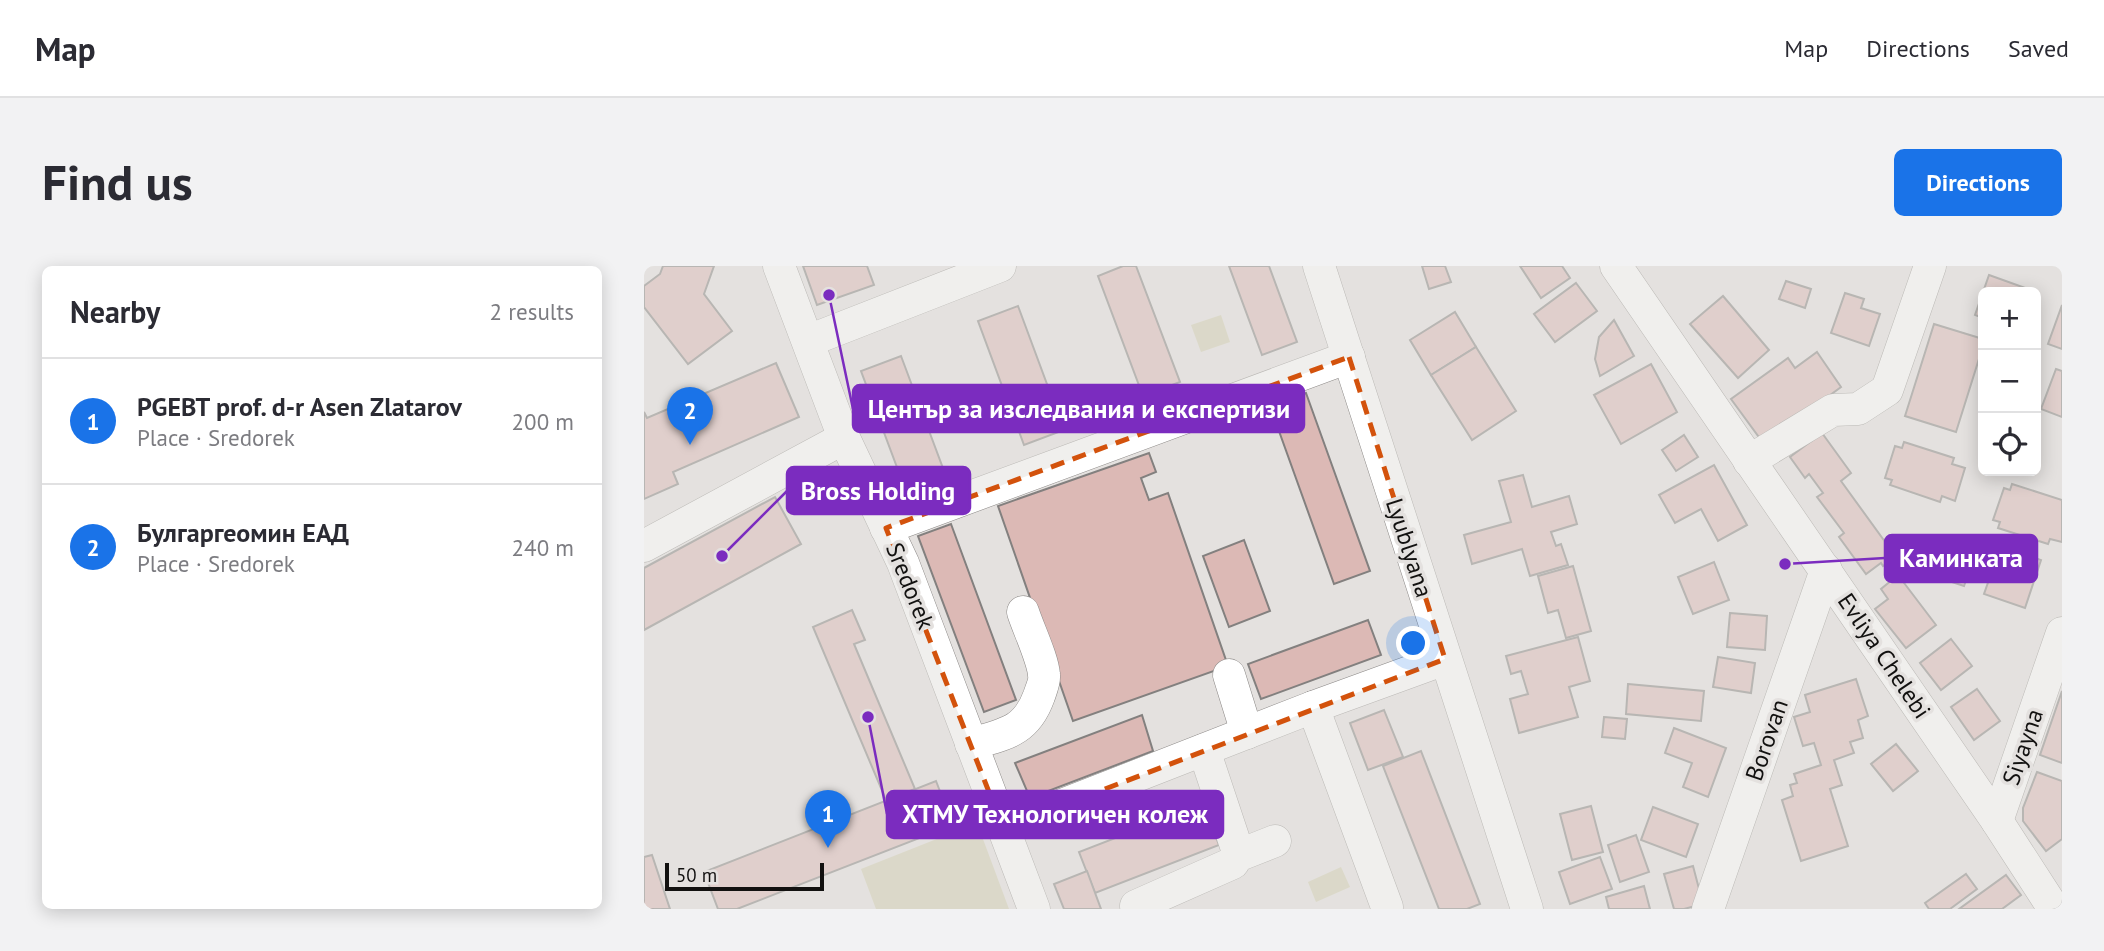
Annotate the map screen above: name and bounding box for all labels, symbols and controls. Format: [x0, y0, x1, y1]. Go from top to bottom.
text: Map [35, 27, 96, 70]
text: Map [1784, 33, 1828, 64]
text: Directions [1866, 33, 1970, 64]
text: Saved [2008, 33, 2069, 64]
button: Directions [1894, 149, 2062, 216]
text: Find us [42, 150, 193, 214]
map controls [1978, 287, 2041, 476]
button: + [1978, 287, 2041, 350]
text: Nearby [70, 292, 160, 331]
text: 2 results [490, 297, 574, 326]
button: − [1978, 350, 2041, 413]
callout: Център за изследвания и експертизи [853, 385, 1304, 432]
pin: 2 [667, 387, 713, 445]
text: PGEBT prof. d-r Asen Zlatarov [137, 390, 462, 423]
text: Център за изследвания и експертизи [868, 392, 1290, 425]
text: 1 [86, 407, 100, 436]
text: 200 m [512, 407, 574, 436]
button: locate [1978, 413, 2041, 476]
text: Place · Sredorek [137, 423, 295, 452]
callout: Bross Holding [787, 467, 970, 514]
text: Bross Holding [801, 474, 955, 507]
street label: Lyublyana [1379, 494, 1440, 601]
text: Булгаргеомин ЕАД [137, 516, 349, 549]
text: 2 [86, 533, 100, 562]
text: 240 m [512, 533, 574, 562]
callout: Каминката [1885, 535, 2037, 582]
street label: Sredorek [879, 538, 942, 634]
text: Каминката [1899, 541, 2023, 574]
text: Place · Sredorek [137, 549, 295, 578]
street label: Evliya Chelebi [1831, 587, 1938, 724]
your location [1396, 626, 1430, 660]
street label: Borovan [1738, 695, 1795, 785]
street label: Siyayna [1995, 705, 2050, 789]
pin: 1 [805, 790, 851, 848]
callout: ХТМУ Технологичен колеж [887, 791, 1223, 838]
text: ХТМУ Технологичен колеж [902, 797, 1209, 830]
scale bar [665, 860, 824, 892]
text: 50 m [676, 863, 717, 887]

